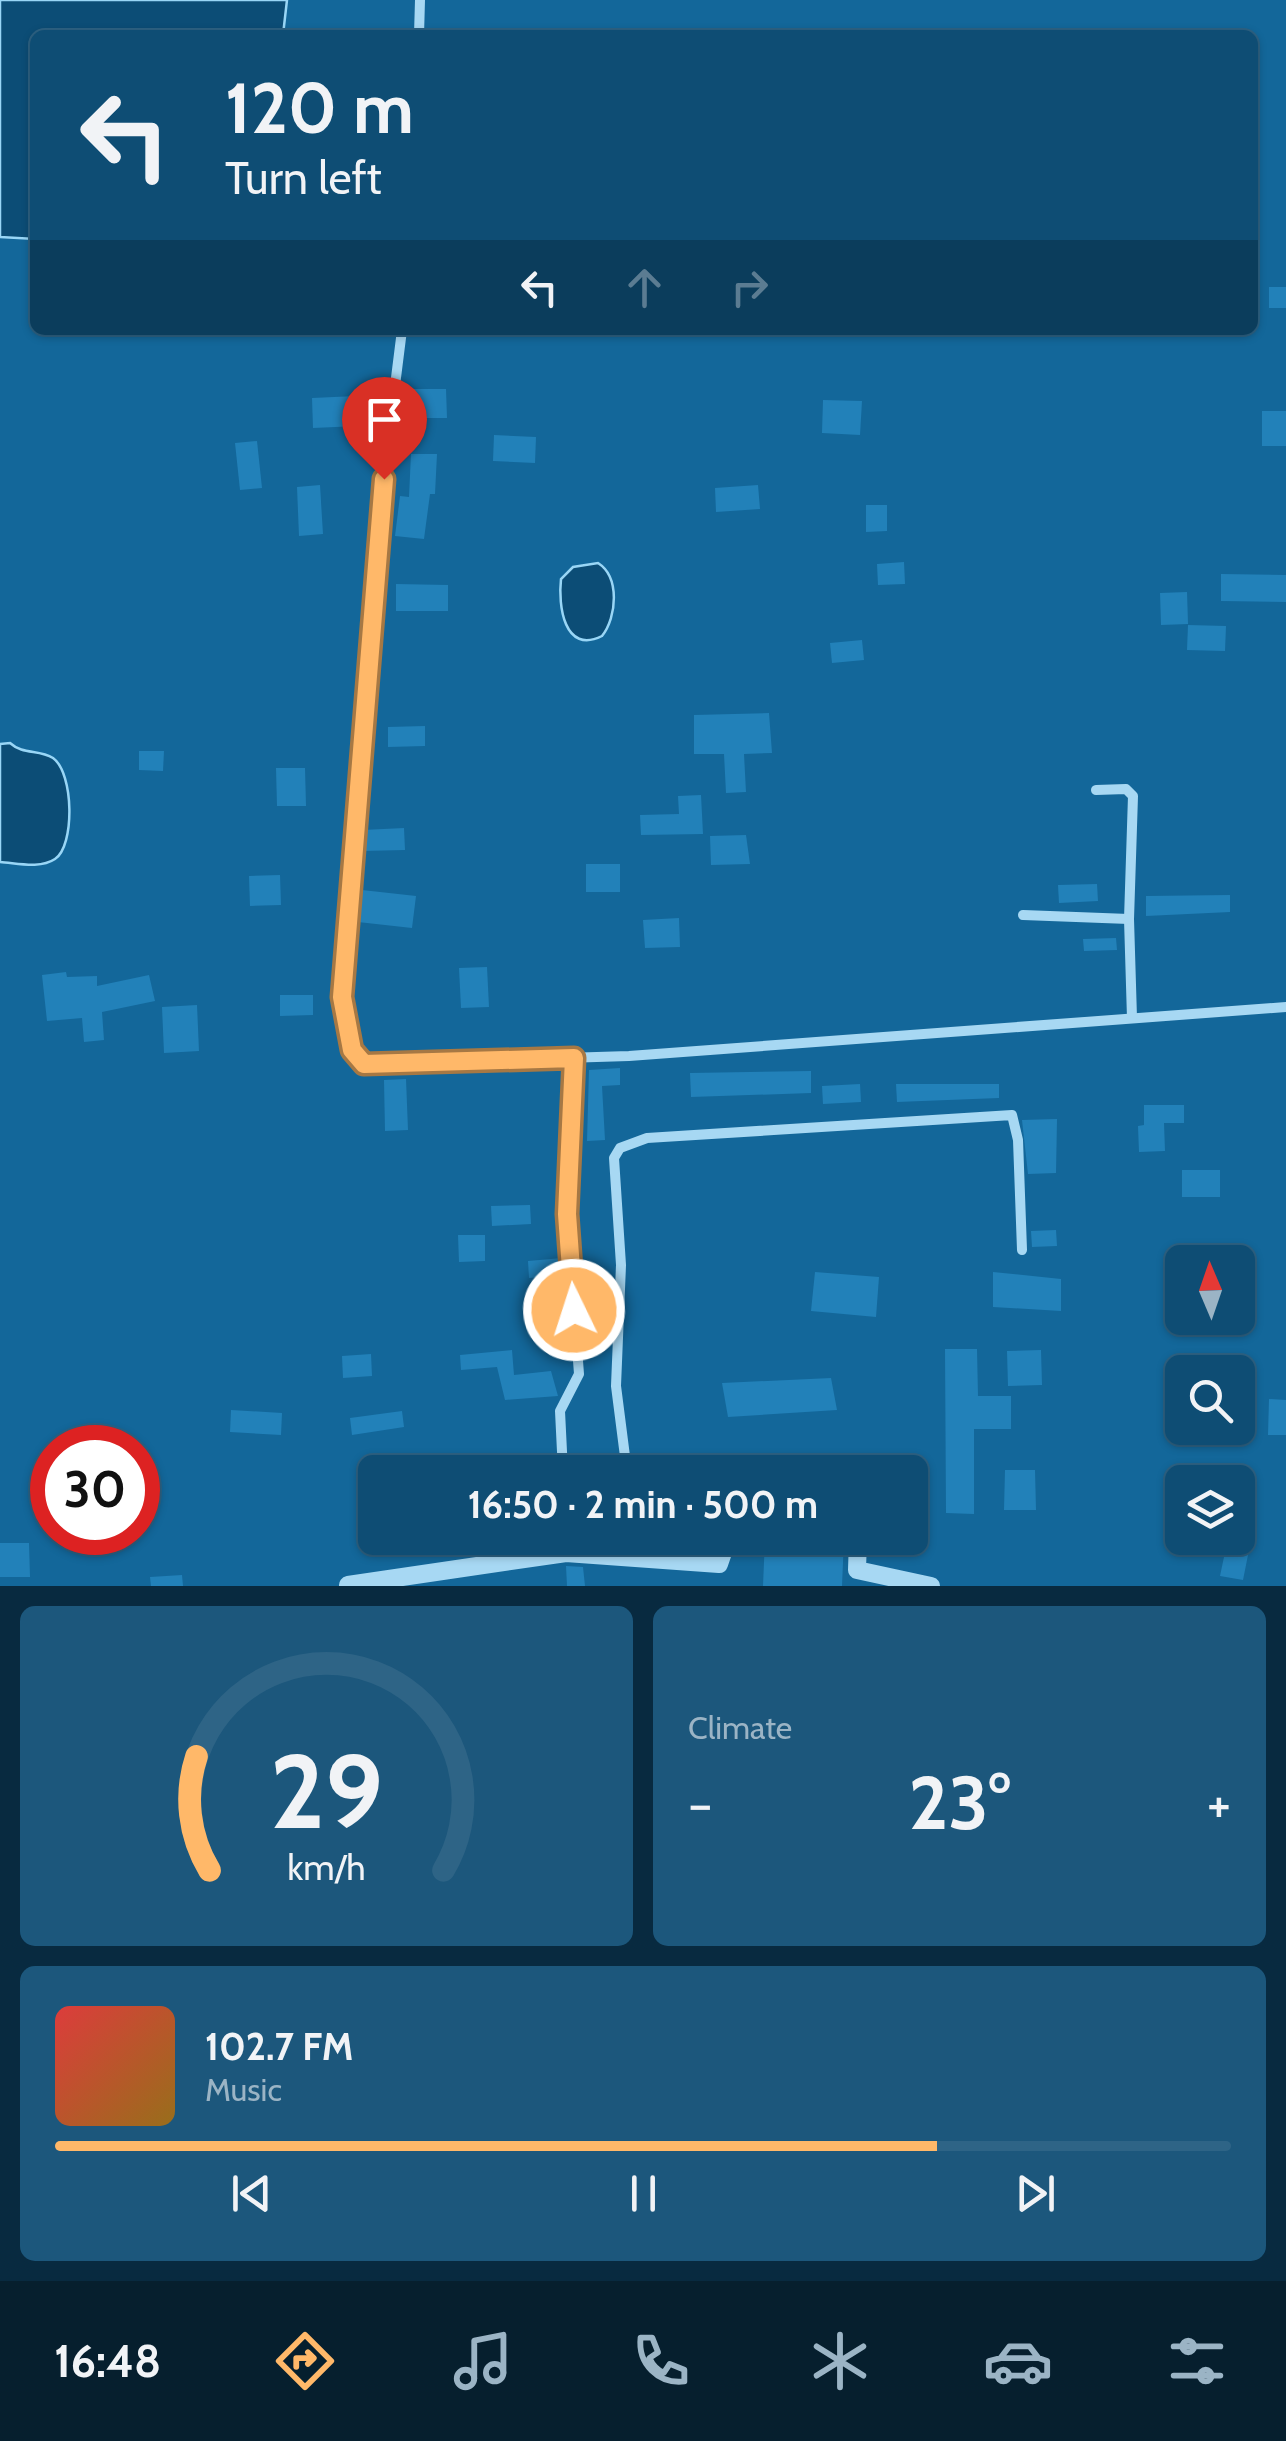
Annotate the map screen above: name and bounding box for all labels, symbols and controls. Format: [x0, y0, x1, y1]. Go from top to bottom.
text: 120 m [225, 65, 414, 151]
icon: left [60, 70, 190, 200]
text: Turn left [225, 151, 382, 205]
icon: left [512, 260, 567, 315]
icon: ahead [617, 260, 672, 315]
icon: right [722, 260, 777, 315]
pin [342, 377, 427, 480]
icon: arrive [357, 392, 412, 447]
north arrow [1165, 1245, 1255, 1335]
map controls [1165, 1245, 1255, 1555]
position arrow [522, 1258, 626, 1362]
button: search [1165, 1355, 1255, 1445]
speed limit sign: 30 [30, 1425, 160, 1555]
button: layers [1165, 1465, 1255, 1555]
text: 16:50 · 2 min · 500 m [468, 1481, 818, 1528]
text: Climate [688, 1708, 792, 1747]
text: 29 [270, 1728, 383, 1854]
text: 23° [909, 1757, 1010, 1848]
text: − [688, 1770, 712, 1837]
text: + [1207, 1770, 1231, 1837]
text: km/h [287, 1846, 366, 1889]
text: 102.7 FM [205, 2023, 353, 2070]
text: Music [205, 2070, 282, 2109]
icon: previous [224, 2166, 279, 2221]
icon: pause [616, 2166, 671, 2221]
icon: next [1008, 2166, 1063, 2221]
icon: directions [270, 2326, 340, 2396]
icon: music [448, 2326, 518, 2396]
icon: phone [626, 2326, 696, 2396]
icon: climate [805, 2326, 875, 2396]
icon: car [983, 2326, 1053, 2396]
icon: filters [1162, 2326, 1232, 2396]
text: 16:48 [54, 2334, 161, 2388]

